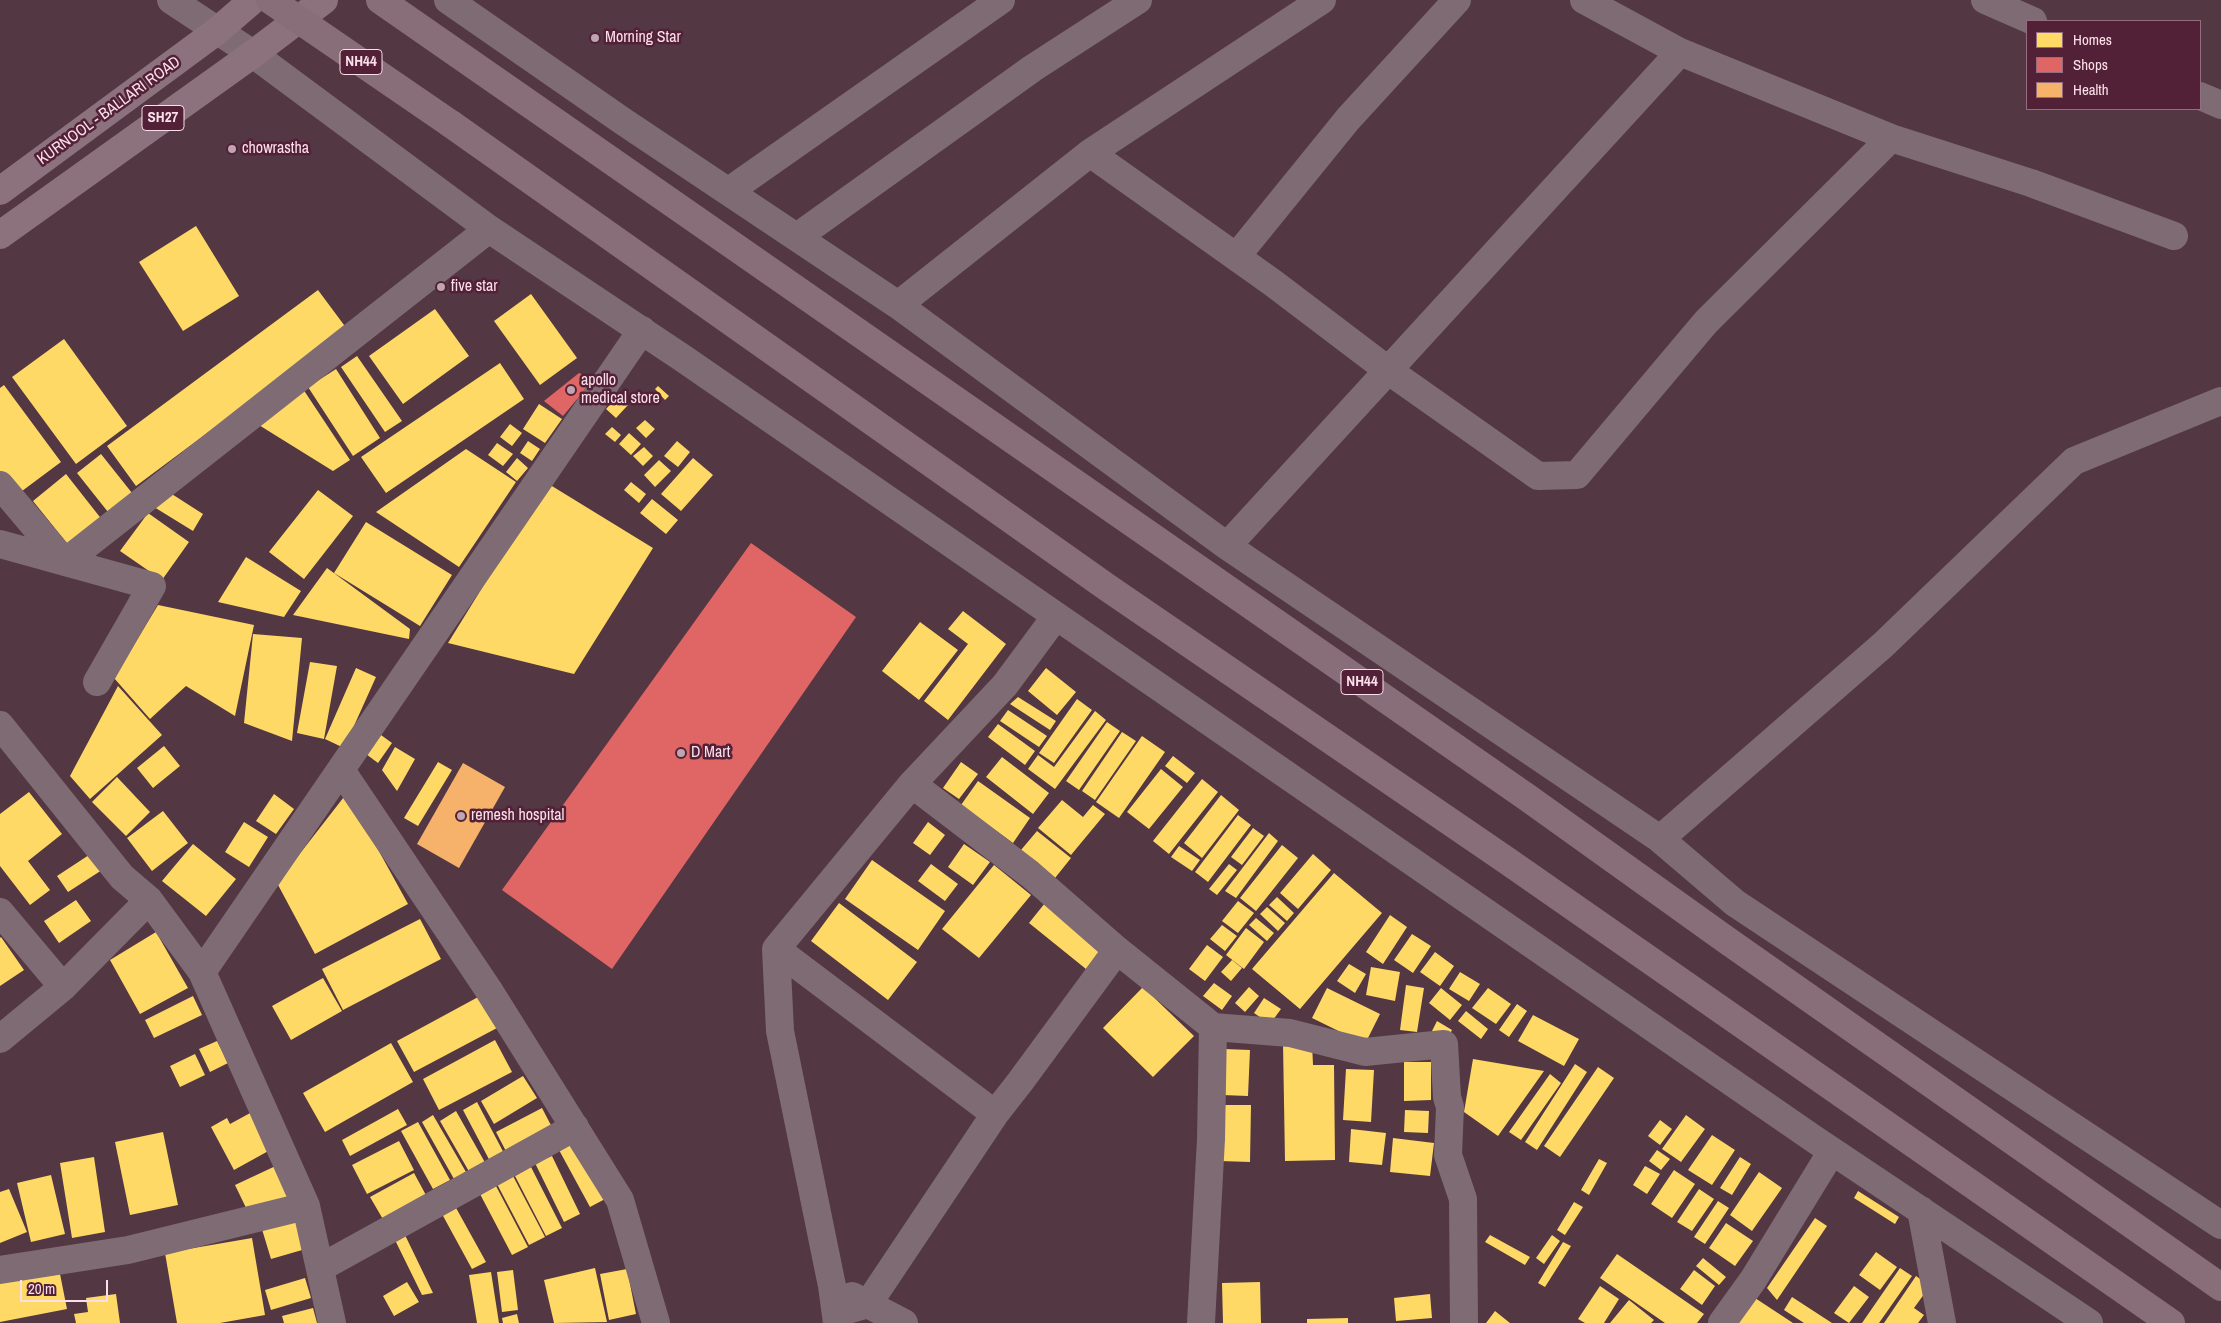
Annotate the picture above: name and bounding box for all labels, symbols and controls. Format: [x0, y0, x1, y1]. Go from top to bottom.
legend [2026, 20, 2201, 110]
place label: Morning Star [605, 28, 681, 48]
text: Homes [2073, 29, 2112, 50]
marker: Morning Star [589, 32, 601, 44]
road number: NH44 [340, 50, 382, 74]
street label: KURNOOL - BALLARI ROAD [34, 53, 184, 169]
text: Shops [2073, 54, 2108, 75]
text: Health [2073, 79, 2109, 100]
road number: SH27 [142, 106, 184, 130]
place label: chowrastha [242, 139, 309, 159]
marker: chowrastha [226, 143, 238, 155]
place label: five star [451, 277, 498, 297]
marker: five star [435, 281, 447, 293]
place label: apollo medical store [581, 371, 660, 409]
marker: apollo medical store [565, 384, 577, 396]
road number: NH44 [1341, 670, 1383, 694]
place label: D Mart [691, 743, 730, 763]
marker: D Mart [675, 747, 687, 759]
place label: remesh hospital [471, 806, 564, 826]
marker: remesh hospital [455, 810, 467, 822]
scale bar [22, 1270, 110, 1302]
text: 20 m [28, 1278, 55, 1299]

